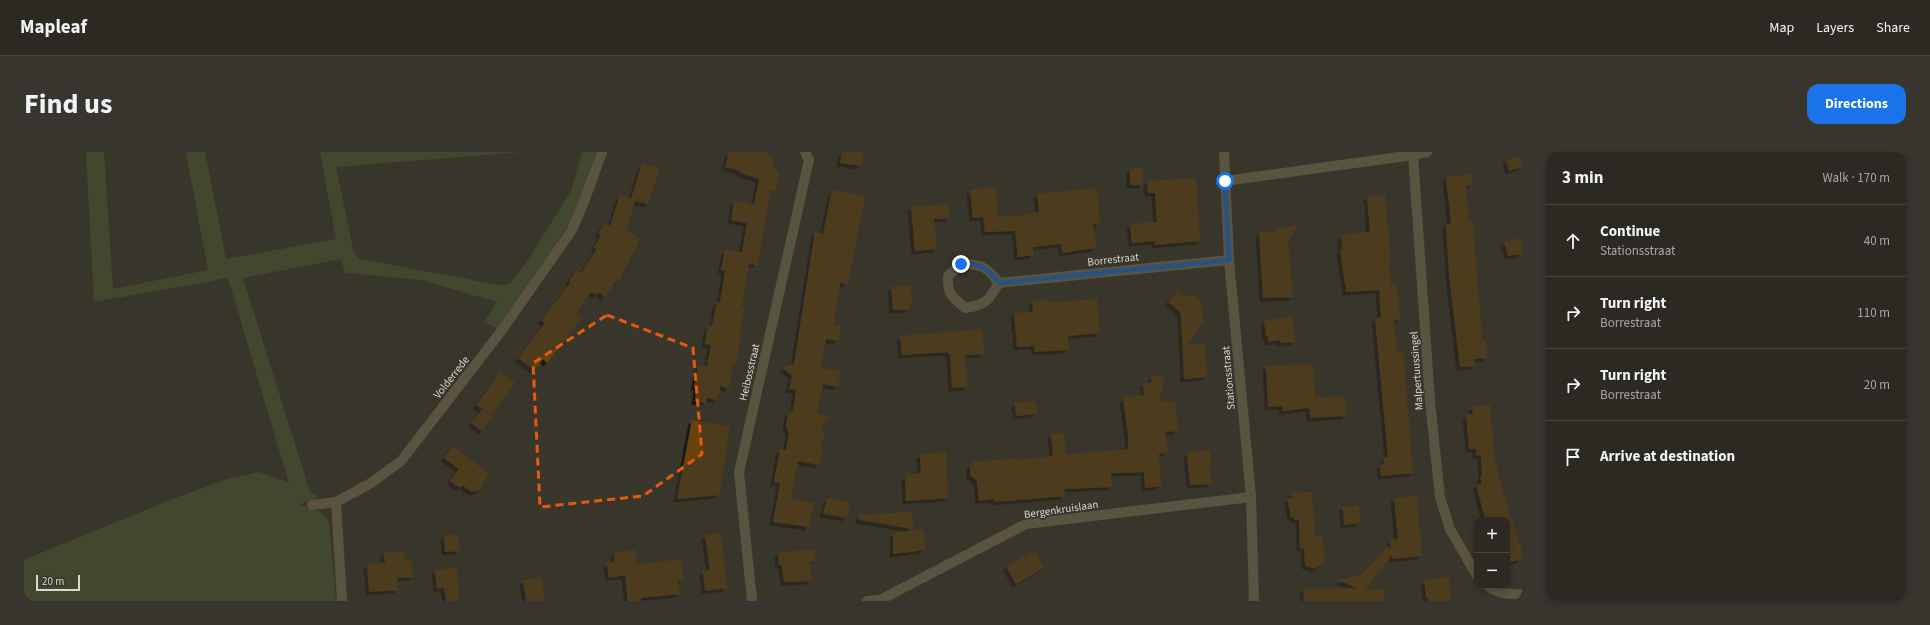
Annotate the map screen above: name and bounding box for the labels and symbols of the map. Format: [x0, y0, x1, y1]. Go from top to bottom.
route start [1216, 172, 1234, 190]
street label: Borrestraat [1087, 249, 1140, 270]
route end [952, 255, 970, 273]
street label: Malpertuussingel [1406, 331, 1427, 411]
street label: Heibosstraat [736, 342, 763, 402]
street label: Stationsstraat [1218, 345, 1239, 410]
street label: Volderrede [430, 352, 473, 402]
street label: Bergenkruislaan [1023, 497, 1099, 522]
scale bar [36, 573, 80, 592]

